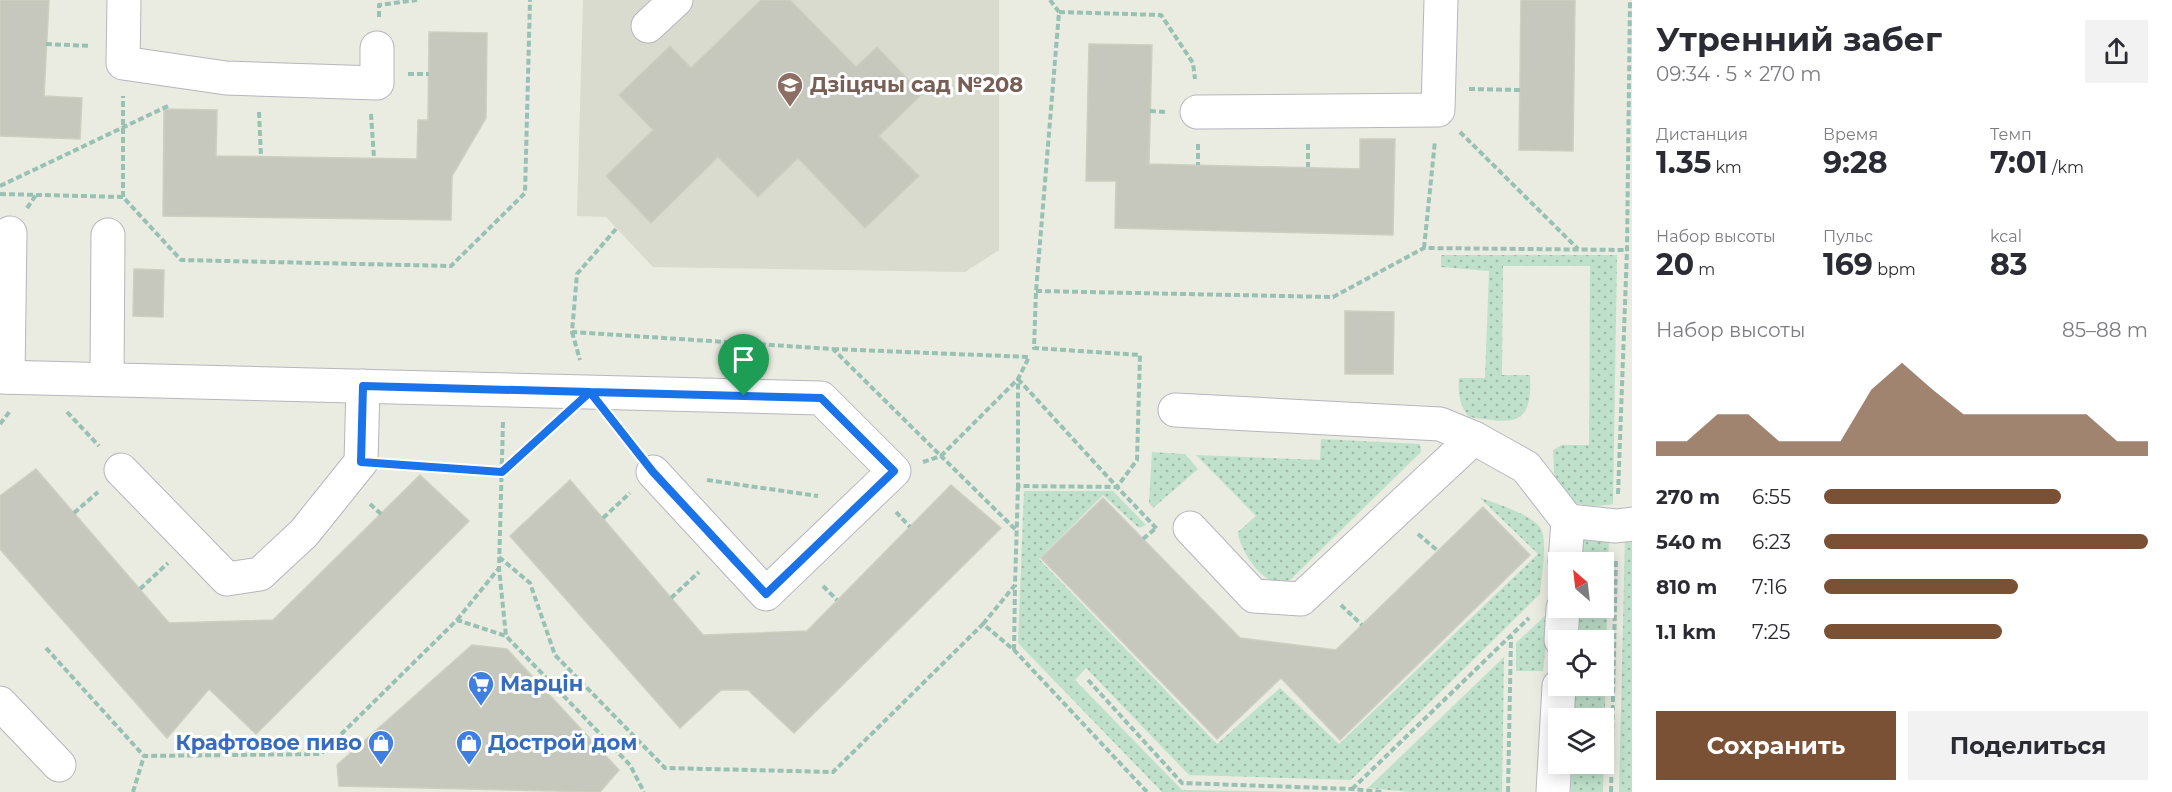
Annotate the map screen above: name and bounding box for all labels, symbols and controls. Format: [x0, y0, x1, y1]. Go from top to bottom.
text: Утренний забег [1656, 19, 1942, 59]
button: share [2085, 20, 2148, 83]
text: 09:34 · 5 × 270 m [1656, 62, 1821, 86]
school or university icon: Дзіцячы сад №208 [775, 70, 805, 108]
place label: Дзіцячы сад №208 [810, 72, 1023, 97]
text: Дистанция [1656, 125, 1748, 144]
text: Время [1823, 125, 1878, 144]
text: Темп [1990, 125, 2032, 144]
text: 1.35 [1656, 144, 1711, 181]
text: 9:28 [1823, 144, 1887, 181]
text: 7:01 [1990, 144, 2048, 181]
text: km [1711, 158, 1742, 177]
text: /km [2048, 158, 2084, 177]
text: Набор высоты [1656, 227, 1776, 246]
text: Пульс [1823, 227, 1873, 246]
text: kcal [1990, 227, 2022, 246]
text: 20 [1656, 246, 1694, 283]
text: 169 [1823, 246, 1873, 283]
text: 83 [1990, 246, 2028, 283]
text: m [1694, 260, 1715, 279]
text: bpm [1873, 260, 1916, 279]
text: Набор высоты [1656, 318, 1805, 342]
text: 85–88 m [2062, 318, 2148, 342]
pin [718, 334, 769, 396]
icon: arrive [727, 343, 760, 376]
text: 270 m [1656, 485, 1720, 509]
text: 6:55 [1752, 485, 1791, 509]
text: 540 m [1656, 530, 1722, 554]
text: 6:23 [1752, 530, 1791, 554]
north arrow [1548, 552, 1614, 618]
map controls [1548, 552, 1614, 774]
text: 810 m [1656, 575, 1717, 599]
text: 7:16 [1752, 575, 1787, 599]
text: 1.1 km [1656, 620, 1716, 644]
text: 7:25 [1752, 620, 1790, 644]
button: locate [1548, 630, 1614, 696]
supermarket icon: Марцін [466, 669, 496, 707]
place label: Марцін [500, 671, 583, 696]
button: layers [1548, 708, 1614, 774]
button: Сохранить [1656, 711, 1896, 780]
button: Поделиться [1908, 711, 2148, 780]
shop icon: Крафтовое пиво [366, 728, 396, 766]
shop icon: Дострой дом [454, 728, 484, 766]
place label: Крафтовое пиво [175, 730, 362, 755]
place label: Дострой дом [488, 730, 637, 755]

